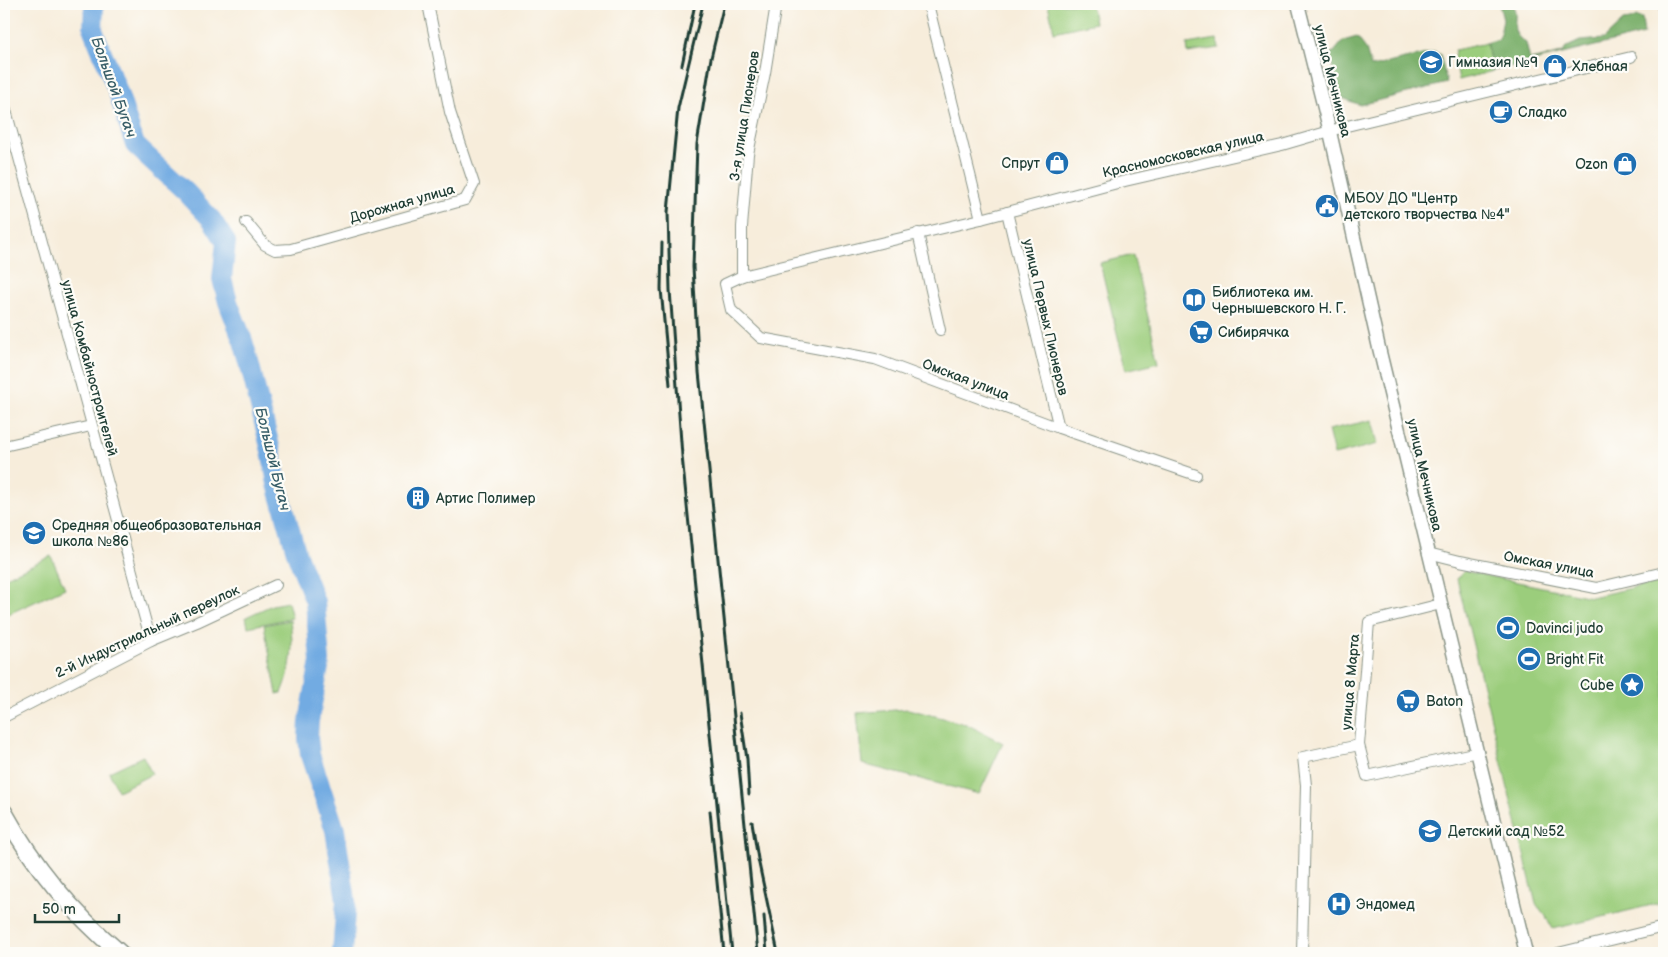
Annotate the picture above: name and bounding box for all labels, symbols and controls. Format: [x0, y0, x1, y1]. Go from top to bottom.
street label: улица Мечникова [1310, 23, 1355, 140]
water label: Большой Бугач [86, 34, 141, 140]
street label: 3-я улица Пионеров [726, 49, 763, 182]
school or university icon: Гимназия №9 [1418, 49, 1444, 75]
shop icon: Хлебная [1542, 53, 1568, 79]
place label: Гимназия №9 [1448, 54, 1538, 71]
place label: Хлебная [1572, 58, 1628, 75]
cafe icon: Сладко [1488, 99, 1514, 125]
place label: Сладко [1518, 104, 1567, 121]
street label: Красномосковская улица [1101, 127, 1266, 181]
shop icon: Спрут [1044, 150, 1070, 176]
shop icon: Ozon [1612, 151, 1638, 177]
place label: Спрут [1002, 155, 1040, 172]
place label: Ozon [1575, 156, 1608, 173]
street label: Дорожная улица [348, 180, 457, 227]
place label: МБОУ ДО "Центр детского творчества №4" [1344, 190, 1510, 223]
public building icon: МБОУ ДО "Центр детского творчества №4" [1314, 193, 1340, 219]
street label: улица Первых Пионеров [1019, 237, 1072, 398]
street label: улица Комбайностроителей [58, 278, 121, 458]
place label: Библиотека им. Чернышевского Н. Г. [1212, 284, 1346, 317]
library icon: Библиотека им. Чернышевского Н. Г. [1181, 287, 1207, 313]
supermarket icon: Сибирячка [1188, 319, 1214, 345]
place label: Сибирячка [1218, 324, 1290, 341]
street label: Омская улица [920, 355, 1012, 404]
water label: Большой Бугач [250, 405, 295, 513]
street label: улица Мечникова [1403, 417, 1446, 534]
building icon: Артис Полимер [405, 485, 431, 511]
place label: Артис Полимер [435, 490, 536, 507]
place label: Средняя общеобразовательная школа №86 [52, 517, 261, 550]
school or university icon: Средняя общеобразовательная школа №86 [21, 520, 47, 546]
street label: Омская улица [1502, 547, 1596, 582]
street label: 2-й Индустриальный переулок [52, 581, 242, 682]
sports icon: Davinci judo [1495, 615, 1521, 641]
place label: Davinci judo [1526, 620, 1603, 637]
street label: улица 8 Марта [1338, 632, 1363, 731]
sports icon: Bright Fit [1516, 646, 1542, 672]
place label: Bright Fit [1546, 651, 1604, 668]
place icon: Cube [1619, 672, 1645, 698]
place label: Cube [1580, 677, 1614, 694]
supermarket icon: Baton [1395, 688, 1421, 714]
place label: Baton [1426, 693, 1463, 710]
school or university icon: Детский сад №52 [1417, 818, 1443, 844]
place label: Детский сад №52 [1448, 823, 1565, 840]
hospital icon: Эндомед [1326, 891, 1352, 917]
scale bar [35, 892, 119, 924]
place label: Эндомед [1356, 896, 1415, 913]
text: 50 m [42, 900, 76, 919]

